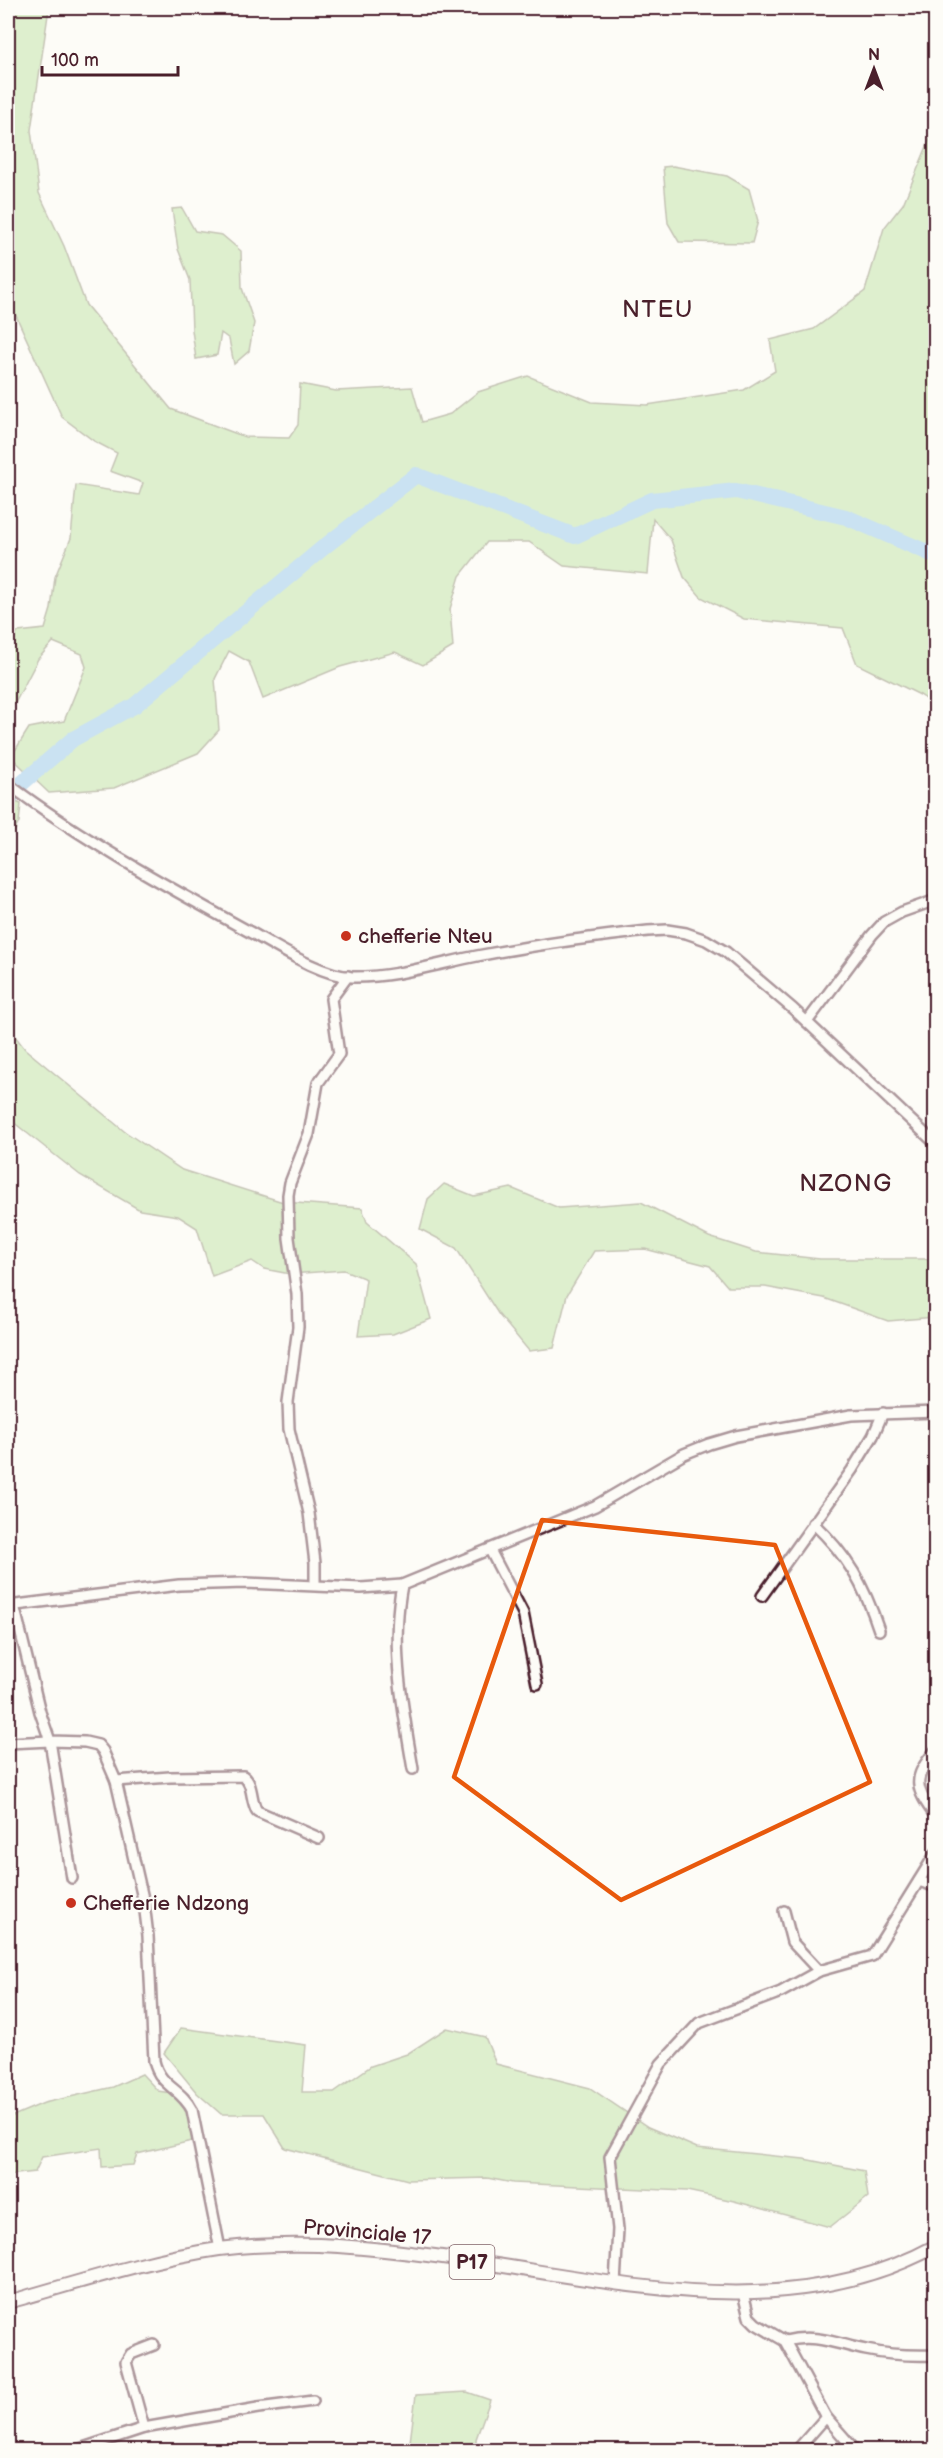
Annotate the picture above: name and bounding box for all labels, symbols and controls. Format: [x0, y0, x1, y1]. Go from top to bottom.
scale bar [42, 39, 178, 77]
north arrow [844, 39, 904, 99]
text: N [868, 46, 880, 65]
text: 100 m [51, 50, 99, 71]
district label: NTEU [622, 295, 694, 324]
place label: chefferie Nteu [358, 924, 493, 949]
marker: chefferie Nteu [339, 929, 353, 943]
district label: NZONG [799, 1169, 893, 1198]
place label: Chefferie Ndzong [83, 1891, 249, 1916]
marker: Chefferie Ndzong [64, 1896, 78, 1910]
street label: Provinciale 17 [302, 2214, 433, 2251]
road number: P17 [450, 2245, 494, 2279]

